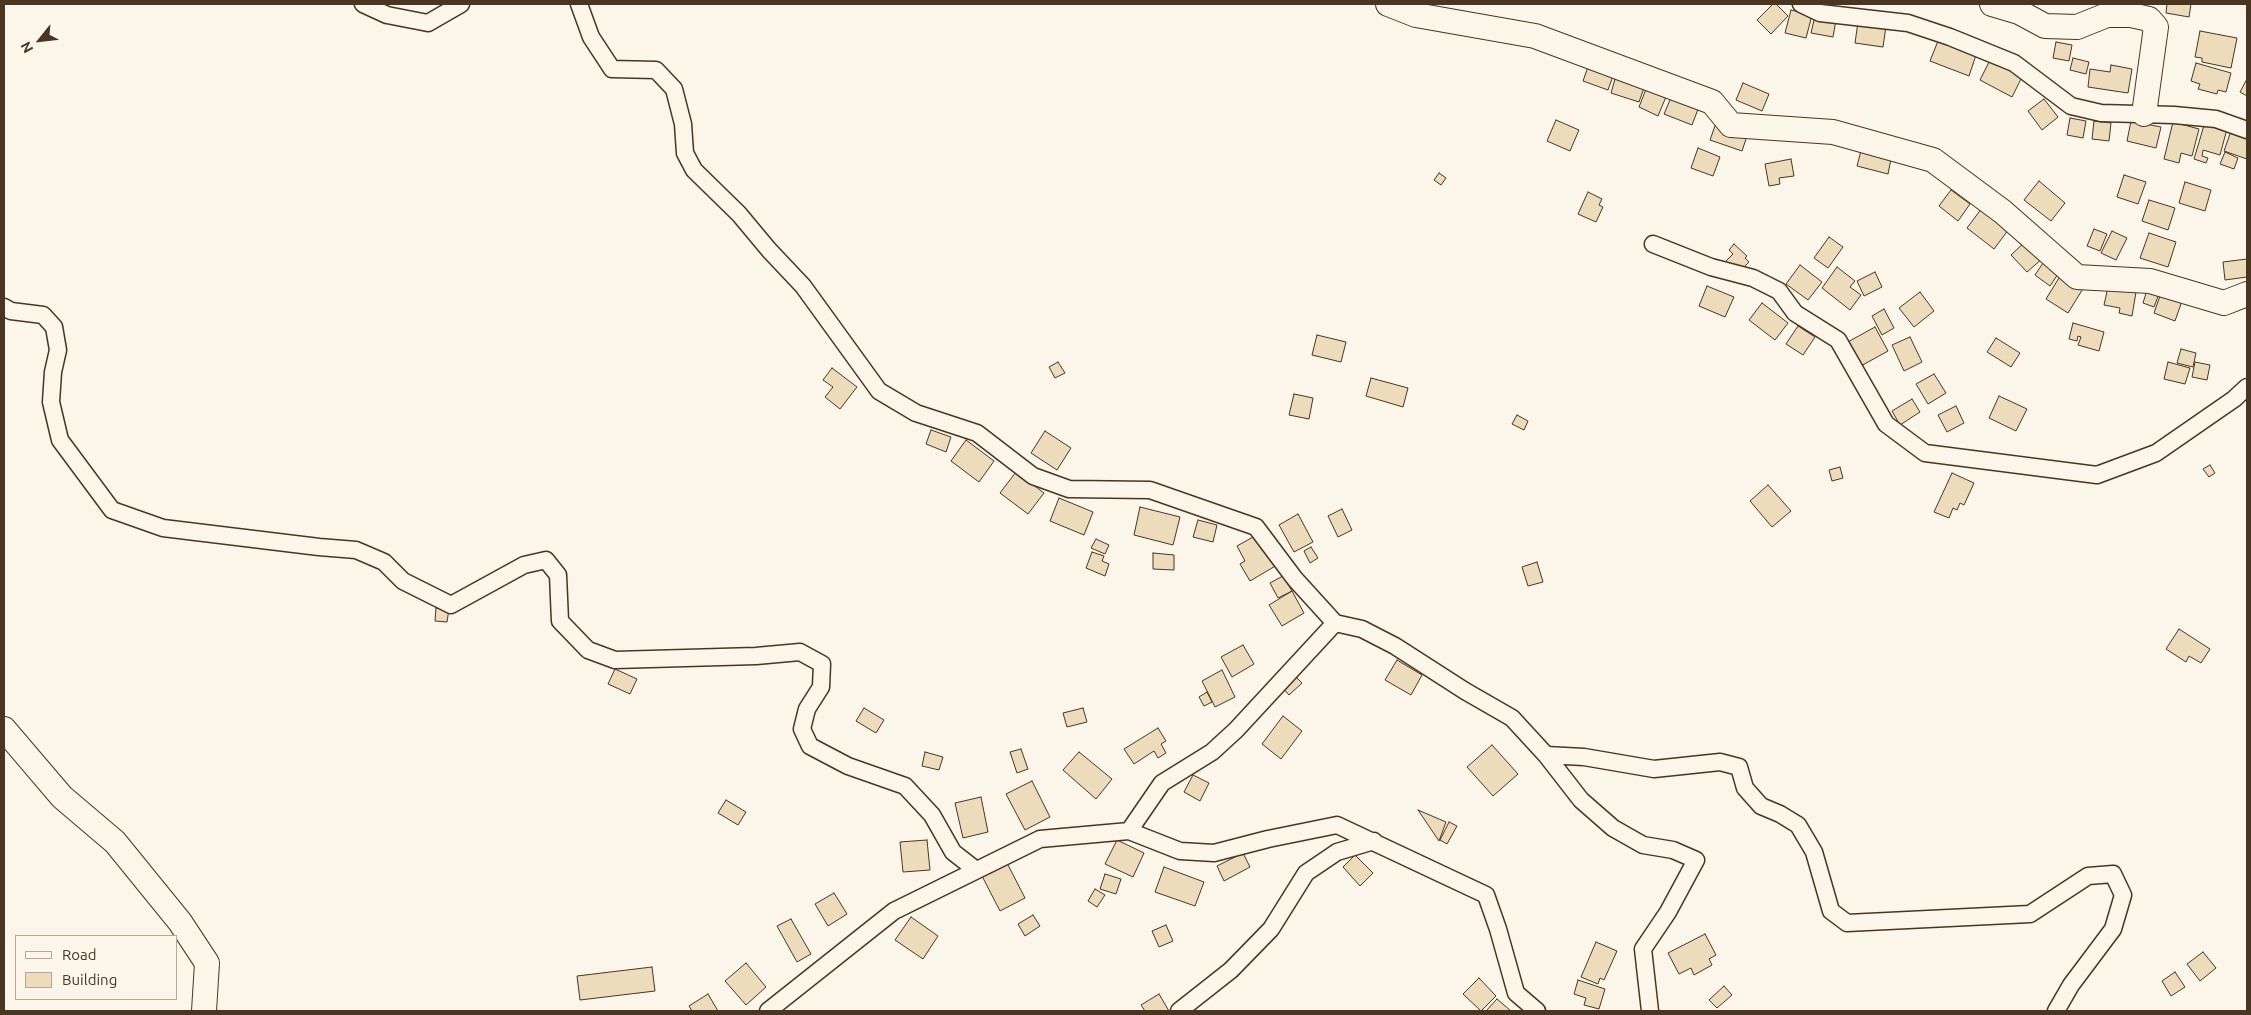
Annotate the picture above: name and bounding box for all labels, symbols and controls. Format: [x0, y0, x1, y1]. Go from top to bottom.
north arrow [15, 15, 65, 65]
text: N [17, 39, 36, 56]
legend [15, 935, 178, 1000]
text: Road [62, 946, 97, 963]
text: Building [62, 971, 117, 988]

